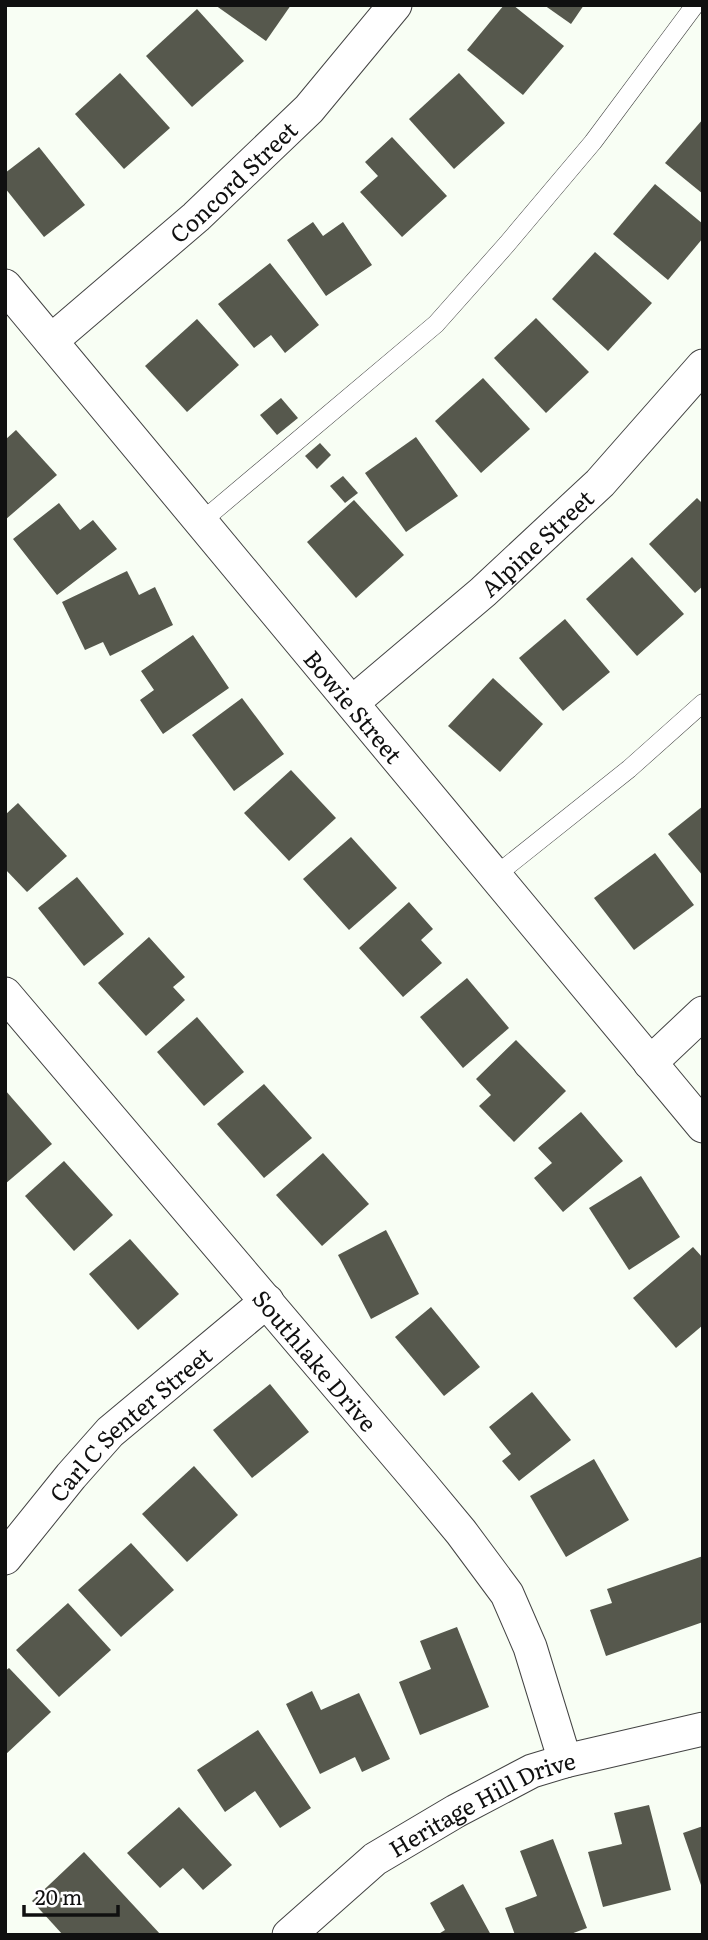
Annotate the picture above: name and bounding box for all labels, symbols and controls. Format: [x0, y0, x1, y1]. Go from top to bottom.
street label: Concord Street [161, 112, 305, 250]
street label: Alpine Street [472, 480, 601, 604]
street label: Bowie Street [297, 642, 412, 771]
street label: Southlake Drive [246, 1282, 386, 1438]
street label: Carl C Senter Street [40, 1337, 219, 1509]
street label: Heritage Hill Drive [382, 1742, 579, 1864]
scale bar [24, 1874, 119, 1918]
text: 20 m [35, 1880, 82, 1911]

